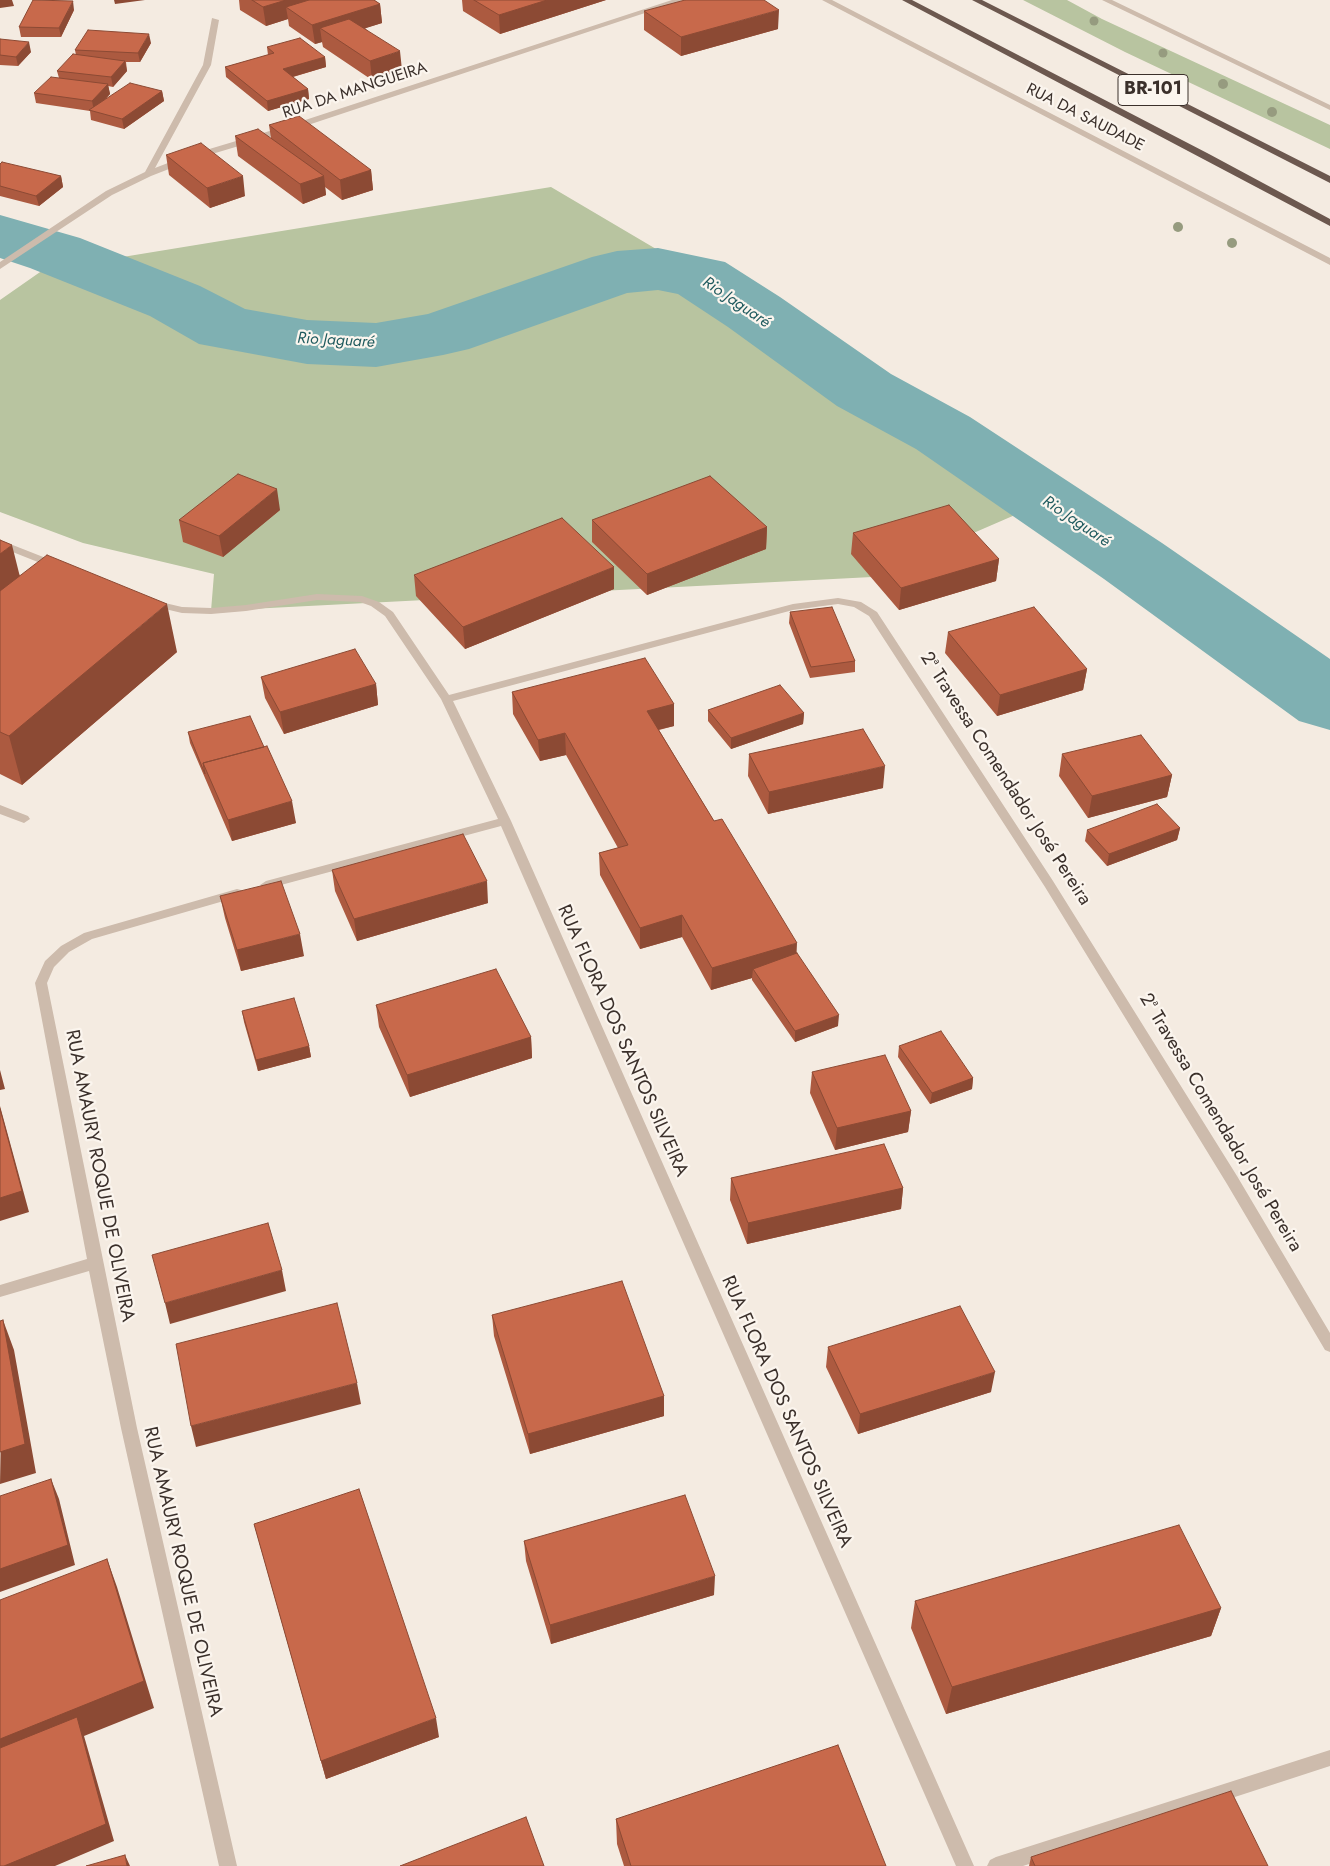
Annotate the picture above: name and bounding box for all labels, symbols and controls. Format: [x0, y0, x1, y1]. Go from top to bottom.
street label: RUA DA MANGUEIRA [280, 59, 430, 123]
road number: BR-101 [1118, 74, 1188, 106]
street label: RUA DA SAUDADE [1023, 80, 1147, 156]
water label: Rio Jaguaré [698, 273, 774, 333]
water label: Rio Jaguaré [297, 329, 375, 353]
water label: Rio Jaguaré [1038, 492, 1114, 552]
street label: 2ª Travessa Comendador José Pereira [914, 648, 1096, 910]
street label: RUA FLORA DOS SANTOS SILVEIRA [552, 901, 692, 1181]
street label: 2ª Travessa Comendador José Pereira [1134, 990, 1306, 1256]
street label: RUA AMAURY ROQUE DE OLIVEIRA [59, 1028, 139, 1324]
street label: RUA FLORA DOS SANTOS SILVEIRA [716, 1272, 856, 1552]
street label: RUA AMAURY ROQUE DE OLIVEIRA [137, 1425, 227, 1719]

